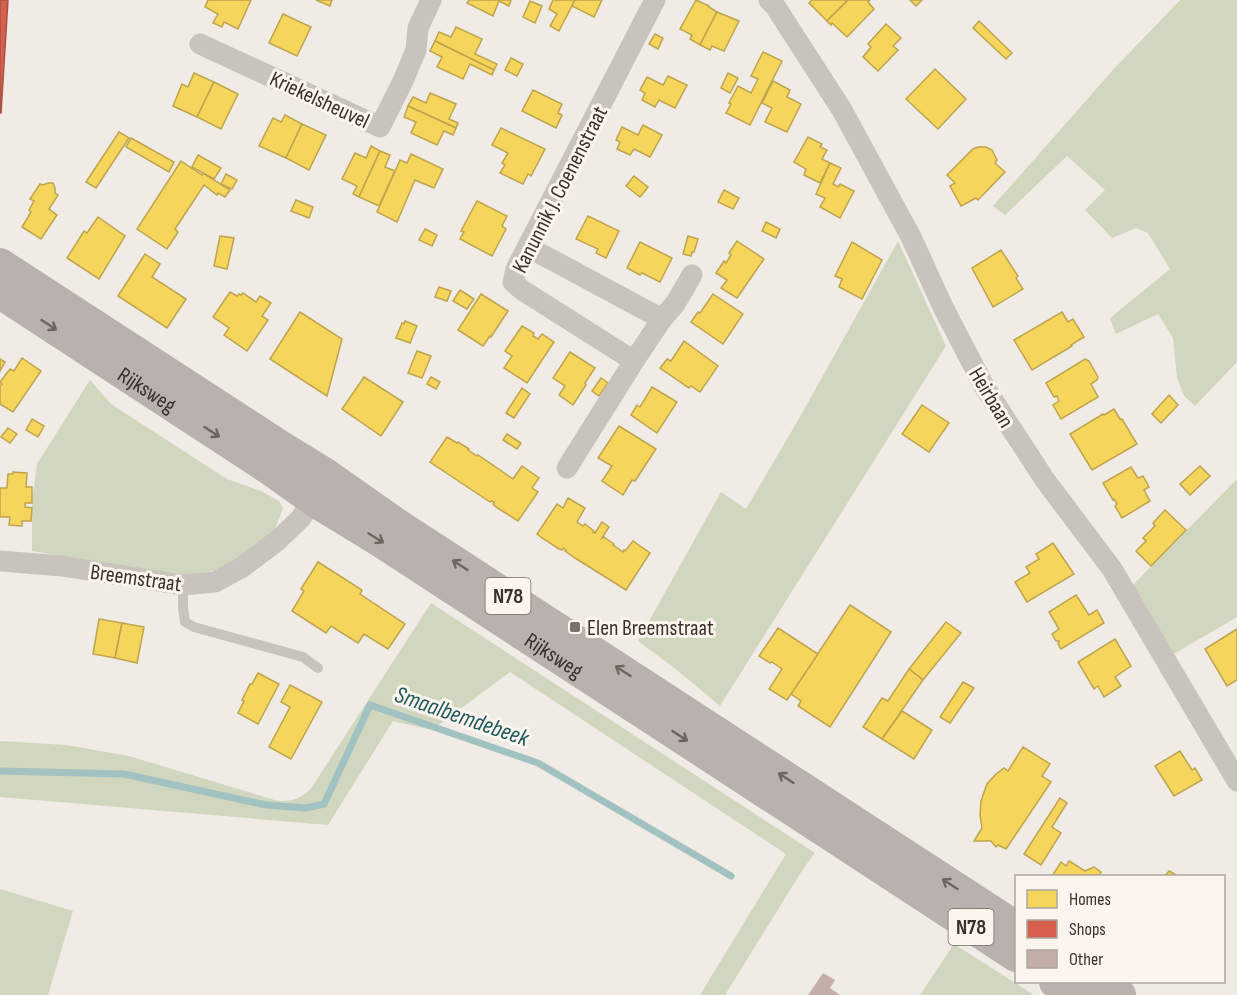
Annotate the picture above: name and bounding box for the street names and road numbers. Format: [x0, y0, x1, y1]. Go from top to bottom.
street label: Kriekelsheuvel [265, 66, 373, 135]
street label: Kanunnik J. Coenenstraat [507, 101, 614, 278]
street label: Rijksweg [112, 362, 181, 419]
street label: Heirbaan [962, 363, 1019, 433]
street label: Breemstraat [88, 559, 183, 598]
road number: N78 [486, 578, 530, 614]
street label: Rijksweg [519, 627, 588, 685]
road number: N78 [948, 909, 994, 945]

